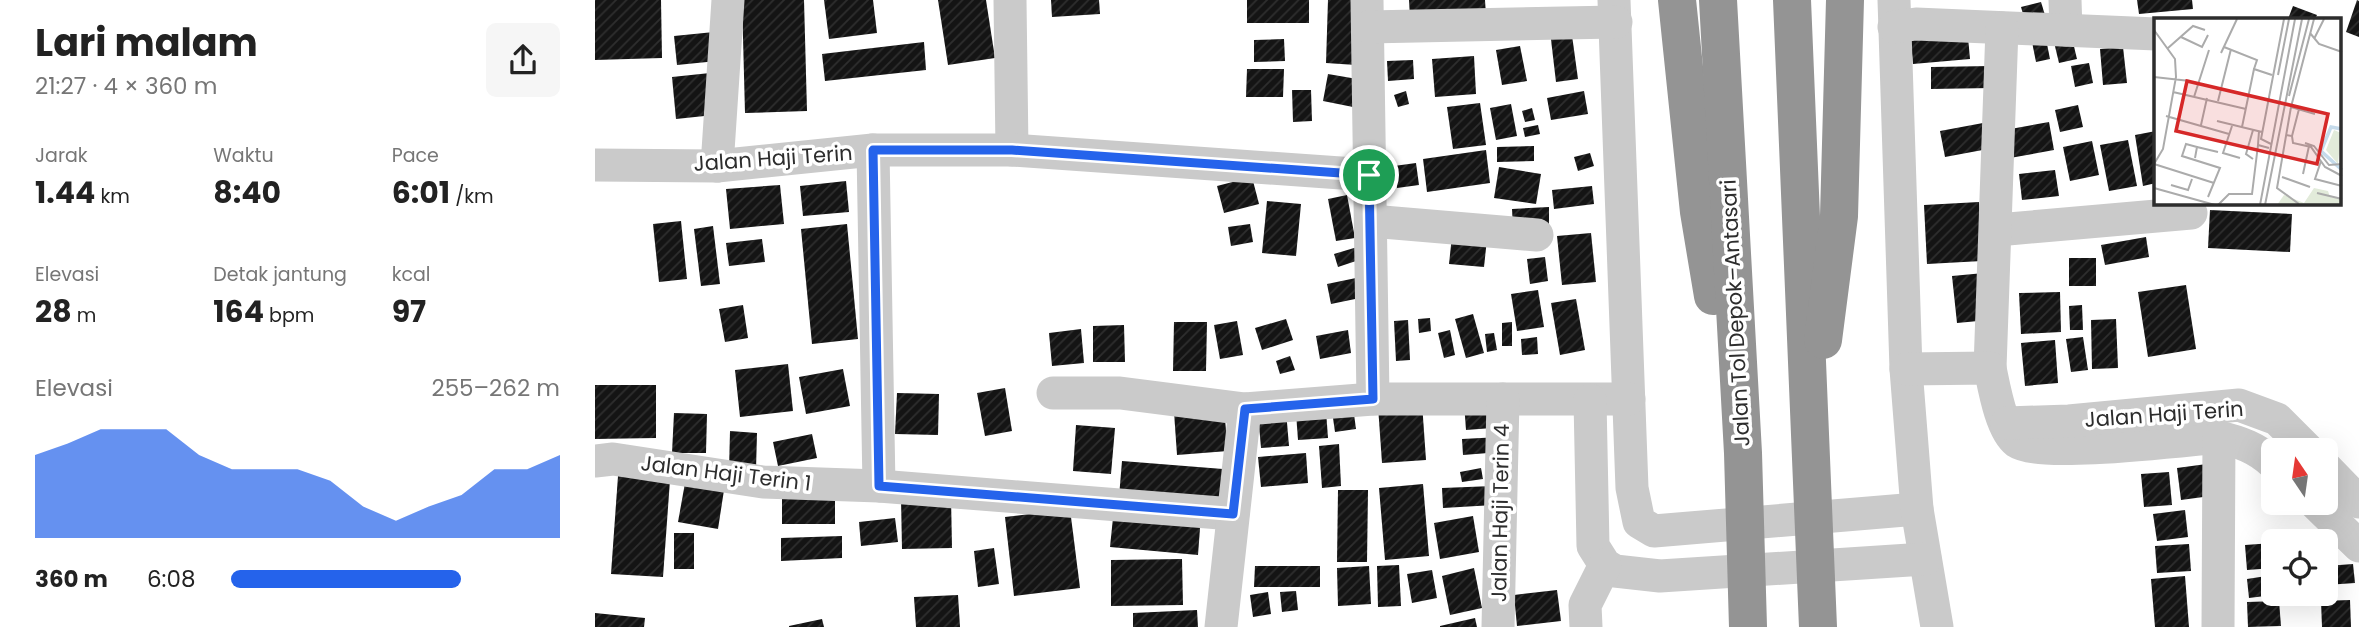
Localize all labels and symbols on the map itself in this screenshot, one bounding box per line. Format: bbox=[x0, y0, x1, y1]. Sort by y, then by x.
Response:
inset map bbox=[2154, 18, 2341, 205]
street label: Jalan Haji Terin bbox=[693, 138, 853, 178]
pin bbox=[1339, 145, 1399, 205]
street label: Jalan Tol Depok–Antasari bbox=[1714, 179, 1756, 447]
street label: Jalan Haji Terin bbox=[2084, 394, 2244, 434]
street label: Jalan Haji Terin 4 bbox=[1484, 424, 1516, 602]
north arrow bbox=[2261, 438, 2338, 514]
street label: Jalan Haji Terin 1 bbox=[639, 448, 813, 498]

